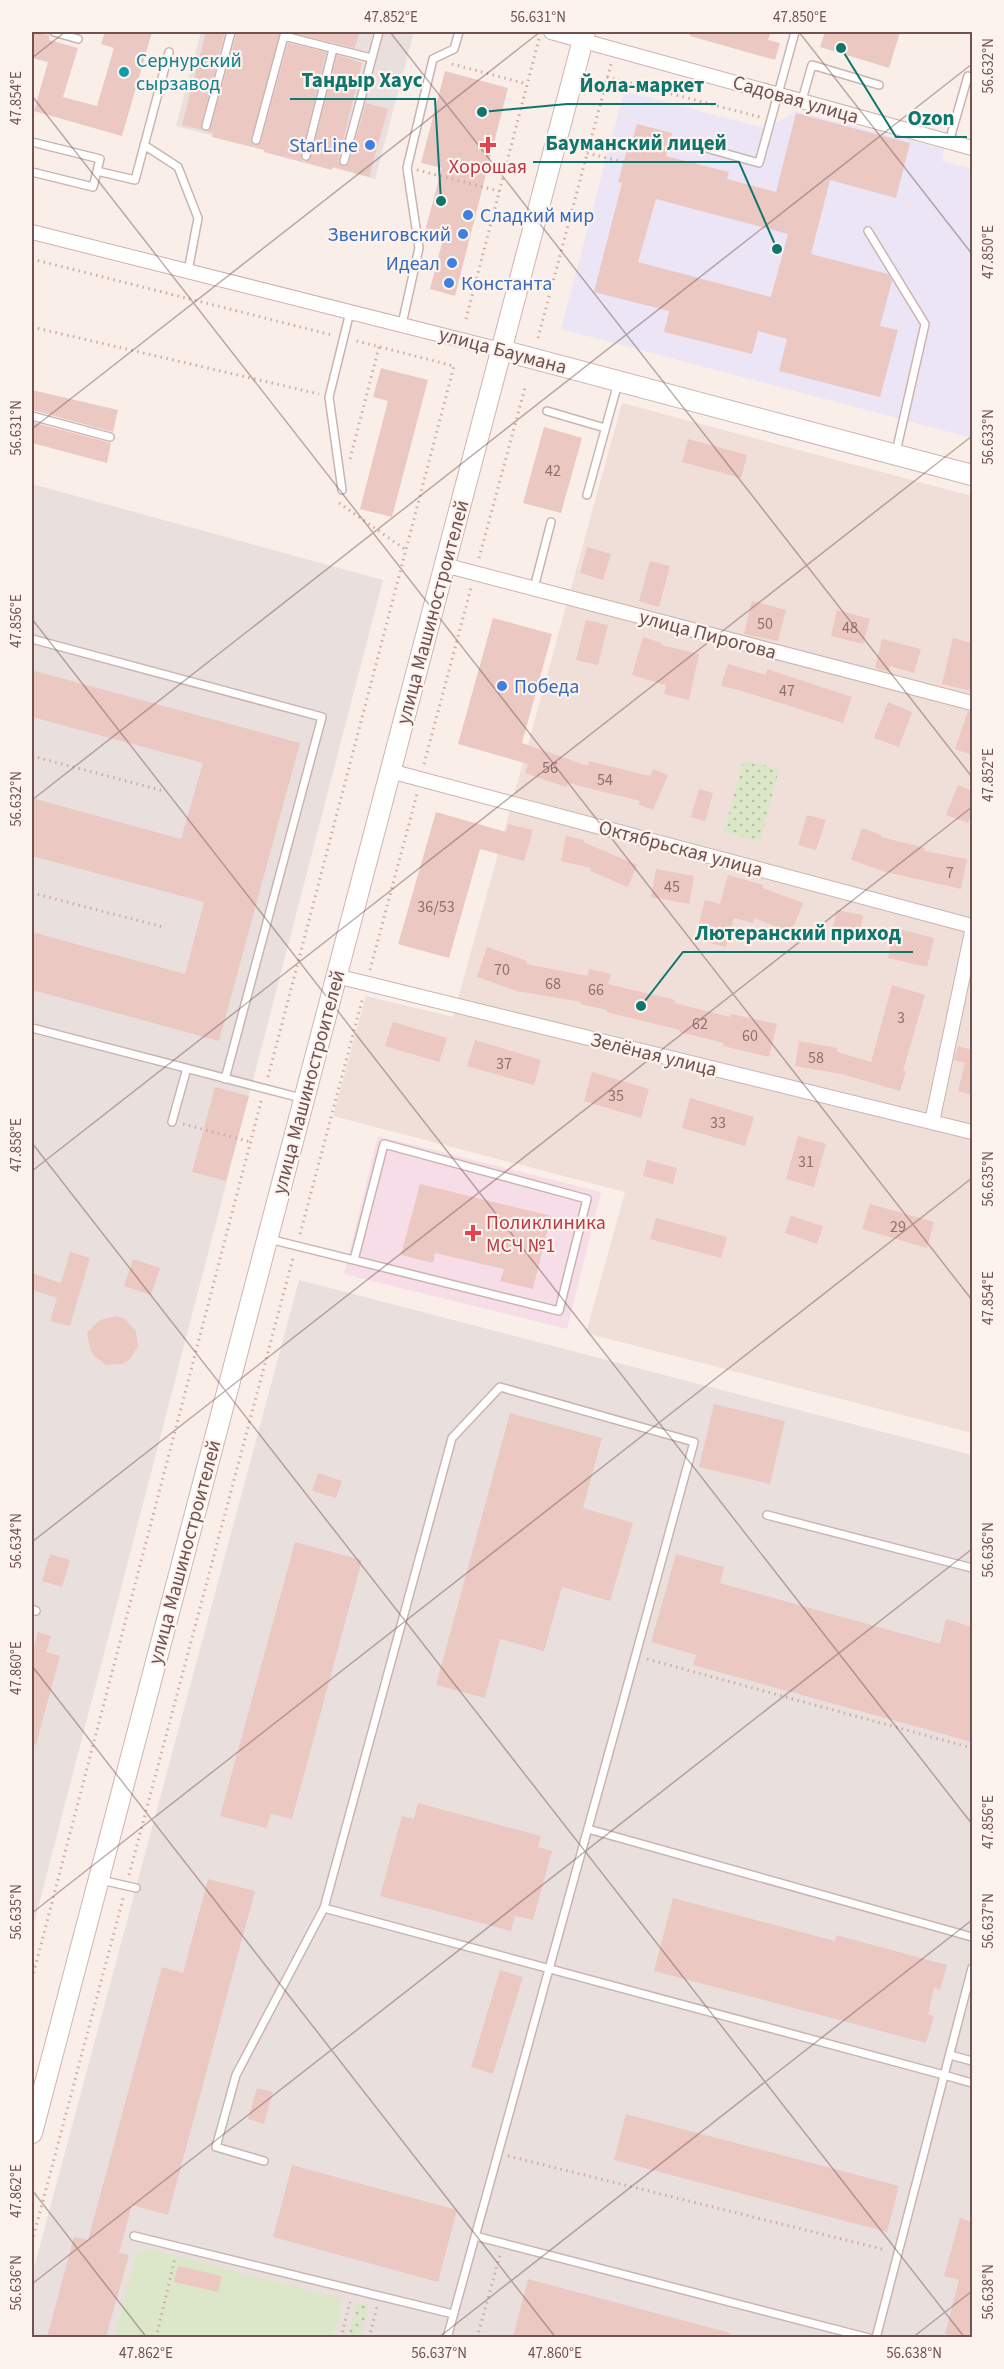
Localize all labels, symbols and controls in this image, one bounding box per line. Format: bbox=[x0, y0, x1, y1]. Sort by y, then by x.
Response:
text: 47.852°E bbox=[364, 7, 418, 28]
text: 56.631°N bbox=[510, 7, 566, 28]
text: 47.850°E bbox=[773, 7, 827, 28]
text: 56.632°N bbox=[978, 38, 999, 94]
place label: Сернурский сырзавод bbox=[136, 47, 242, 98]
callout: Тандыр Хаус bbox=[290, 60, 435, 99]
marker: Сернурский сырзавод bbox=[117, 65, 131, 79]
text: Тандыр Хаус bbox=[302, 65, 423, 95]
callout: Йола-маркет bbox=[567, 65, 716, 104]
street label: Садовая улица bbox=[729, 69, 862, 131]
text: Йола-маркет bbox=[580, 70, 704, 100]
text: 47.854°E bbox=[6, 71, 27, 125]
callout: Ozon bbox=[896, 98, 967, 137]
text: Ozon bbox=[907, 103, 955, 133]
callout: Бауманский лицей bbox=[533, 123, 739, 162]
text: Бауманский лицей bbox=[545, 128, 727, 158]
place label: StarLine bbox=[289, 132, 358, 160]
marker: StarLine bbox=[363, 138, 377, 152]
marker: Хорошая bbox=[481, 138, 495, 152]
place label: Хорошая bbox=[449, 153, 527, 181]
place label: Сладкий мир bbox=[480, 202, 594, 230]
marker: Сладкий мир bbox=[461, 208, 475, 222]
place label: Звениговский bbox=[327, 221, 451, 249]
text: 47.850°E bbox=[978, 225, 999, 279]
marker: Звениговский bbox=[456, 227, 470, 241]
place label: Идеал bbox=[386, 250, 440, 278]
marker: Идеал bbox=[445, 256, 459, 270]
place label: Константа bbox=[461, 270, 552, 298]
marker: Константа bbox=[442, 276, 456, 290]
street label: улица Баумана bbox=[436, 320, 570, 382]
text: 56.631°N bbox=[6, 400, 27, 456]
text: 56.633°N bbox=[978, 409, 999, 465]
house number: 42 bbox=[545, 460, 561, 482]
street label: улица Машиностроителей bbox=[389, 497, 476, 728]
text: 47.856°E bbox=[6, 594, 27, 648]
street label: улица Пирогова bbox=[636, 603, 779, 667]
house number: 50 bbox=[757, 613, 773, 635]
house number: 48 bbox=[842, 617, 858, 639]
place label: Победа bbox=[514, 673, 579, 701]
marker: Победа bbox=[495, 679, 509, 693]
house number: 47 bbox=[779, 680, 795, 702]
text: 47.852°E bbox=[978, 748, 999, 802]
house number: 56 bbox=[542, 757, 558, 779]
house number: 54 bbox=[597, 769, 613, 791]
text: 56.632°N bbox=[6, 771, 27, 827]
street label: Октябрьская улица bbox=[595, 814, 766, 884]
house number: 7 bbox=[946, 862, 954, 884]
house number: 45 bbox=[664, 876, 680, 898]
house number: 36/53 bbox=[417, 896, 455, 918]
callout: Лютеранский приход bbox=[683, 913, 913, 952]
text: Лютеранский приход bbox=[694, 918, 902, 948]
house number: 70 bbox=[494, 959, 510, 981]
street label: улица Машиностроителей bbox=[265, 967, 352, 1198]
house number: 68 bbox=[545, 973, 561, 995]
house number: 66 bbox=[588, 979, 604, 1001]
house number: 3 bbox=[897, 1007, 905, 1029]
house number: 62 bbox=[692, 1013, 708, 1035]
house number: 60 bbox=[742, 1025, 758, 1047]
street label: Зелёная улица bbox=[588, 1026, 720, 1084]
house number: 58 bbox=[808, 1047, 824, 1069]
house number: 37 bbox=[496, 1053, 512, 1075]
house number: 35 bbox=[608, 1085, 624, 1107]
house number: 33 bbox=[710, 1112, 726, 1134]
text: 47.858°E bbox=[6, 1118, 27, 1172]
house number: 31 bbox=[798, 1151, 814, 1173]
text: 56.635°N bbox=[978, 1151, 999, 1207]
place label: Поликлиника МСЧ №1 bbox=[486, 1209, 606, 1260]
house number: 29 bbox=[890, 1216, 906, 1238]
marker: Поликлиника МСЧ №1 bbox=[464, 1224, 482, 1242]
text: 47.854°E bbox=[978, 1271, 999, 1325]
street label: улица Машиностроителей bbox=[141, 1437, 228, 1668]
text: 56.634°N bbox=[6, 1513, 27, 1569]
text: 56.636°N bbox=[978, 1522, 999, 1578]
text: 47.860°E bbox=[6, 1641, 27, 1695]
text: 47.856°E bbox=[978, 1795, 999, 1849]
text: 56.635°N bbox=[6, 1884, 27, 1940]
text: 56.637°N bbox=[978, 1893, 999, 1949]
text: 47.862°E bbox=[6, 2164, 27, 2218]
text: 56.636°N bbox=[6, 2255, 27, 2311]
text: 56.638°N bbox=[978, 2264, 999, 2320]
text: 47.862°E bbox=[119, 2343, 173, 2364]
text: 56.637°N bbox=[411, 2343, 467, 2364]
text: 47.860°E bbox=[528, 2343, 582, 2364]
text: 56.638°N bbox=[886, 2343, 942, 2364]

